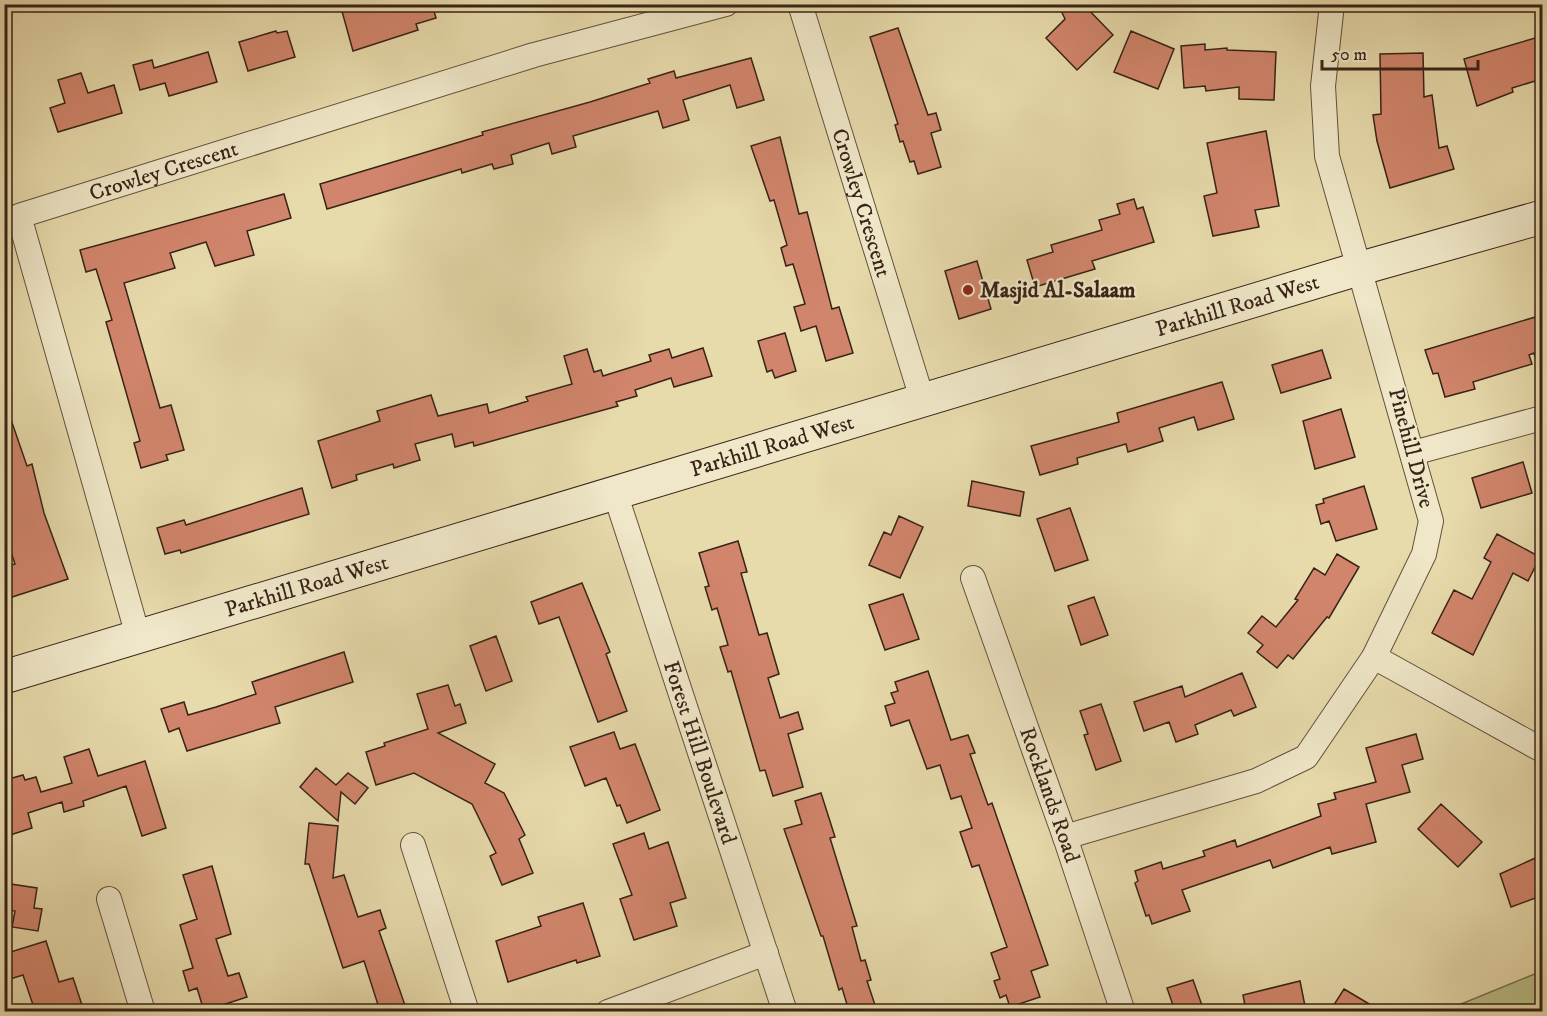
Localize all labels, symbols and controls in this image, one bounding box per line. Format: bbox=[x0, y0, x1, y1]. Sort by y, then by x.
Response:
scale bar bbox=[1322, 33, 1478, 71]
text: 50 m bbox=[1331, 44, 1367, 66]
street label: Crowley Crescent bbox=[826, 125, 897, 280]
street label: Crowley Crescent bbox=[86, 135, 241, 207]
street label: Parkhill Road West bbox=[1152, 268, 1322, 343]
place label: Masjid Al-Salaam bbox=[980, 277, 1136, 305]
marker: Masjid Al-Salaam bbox=[961, 283, 975, 297]
street label: Pinehill Drive bbox=[1382, 385, 1440, 511]
street label: Parkhill Road West bbox=[687, 408, 857, 483]
street label: Parkhill Road West bbox=[222, 548, 391, 623]
street label: Forest Hill Boulevard bbox=[657, 657, 743, 847]
street label: Rocklands Road bbox=[1014, 723, 1086, 866]

